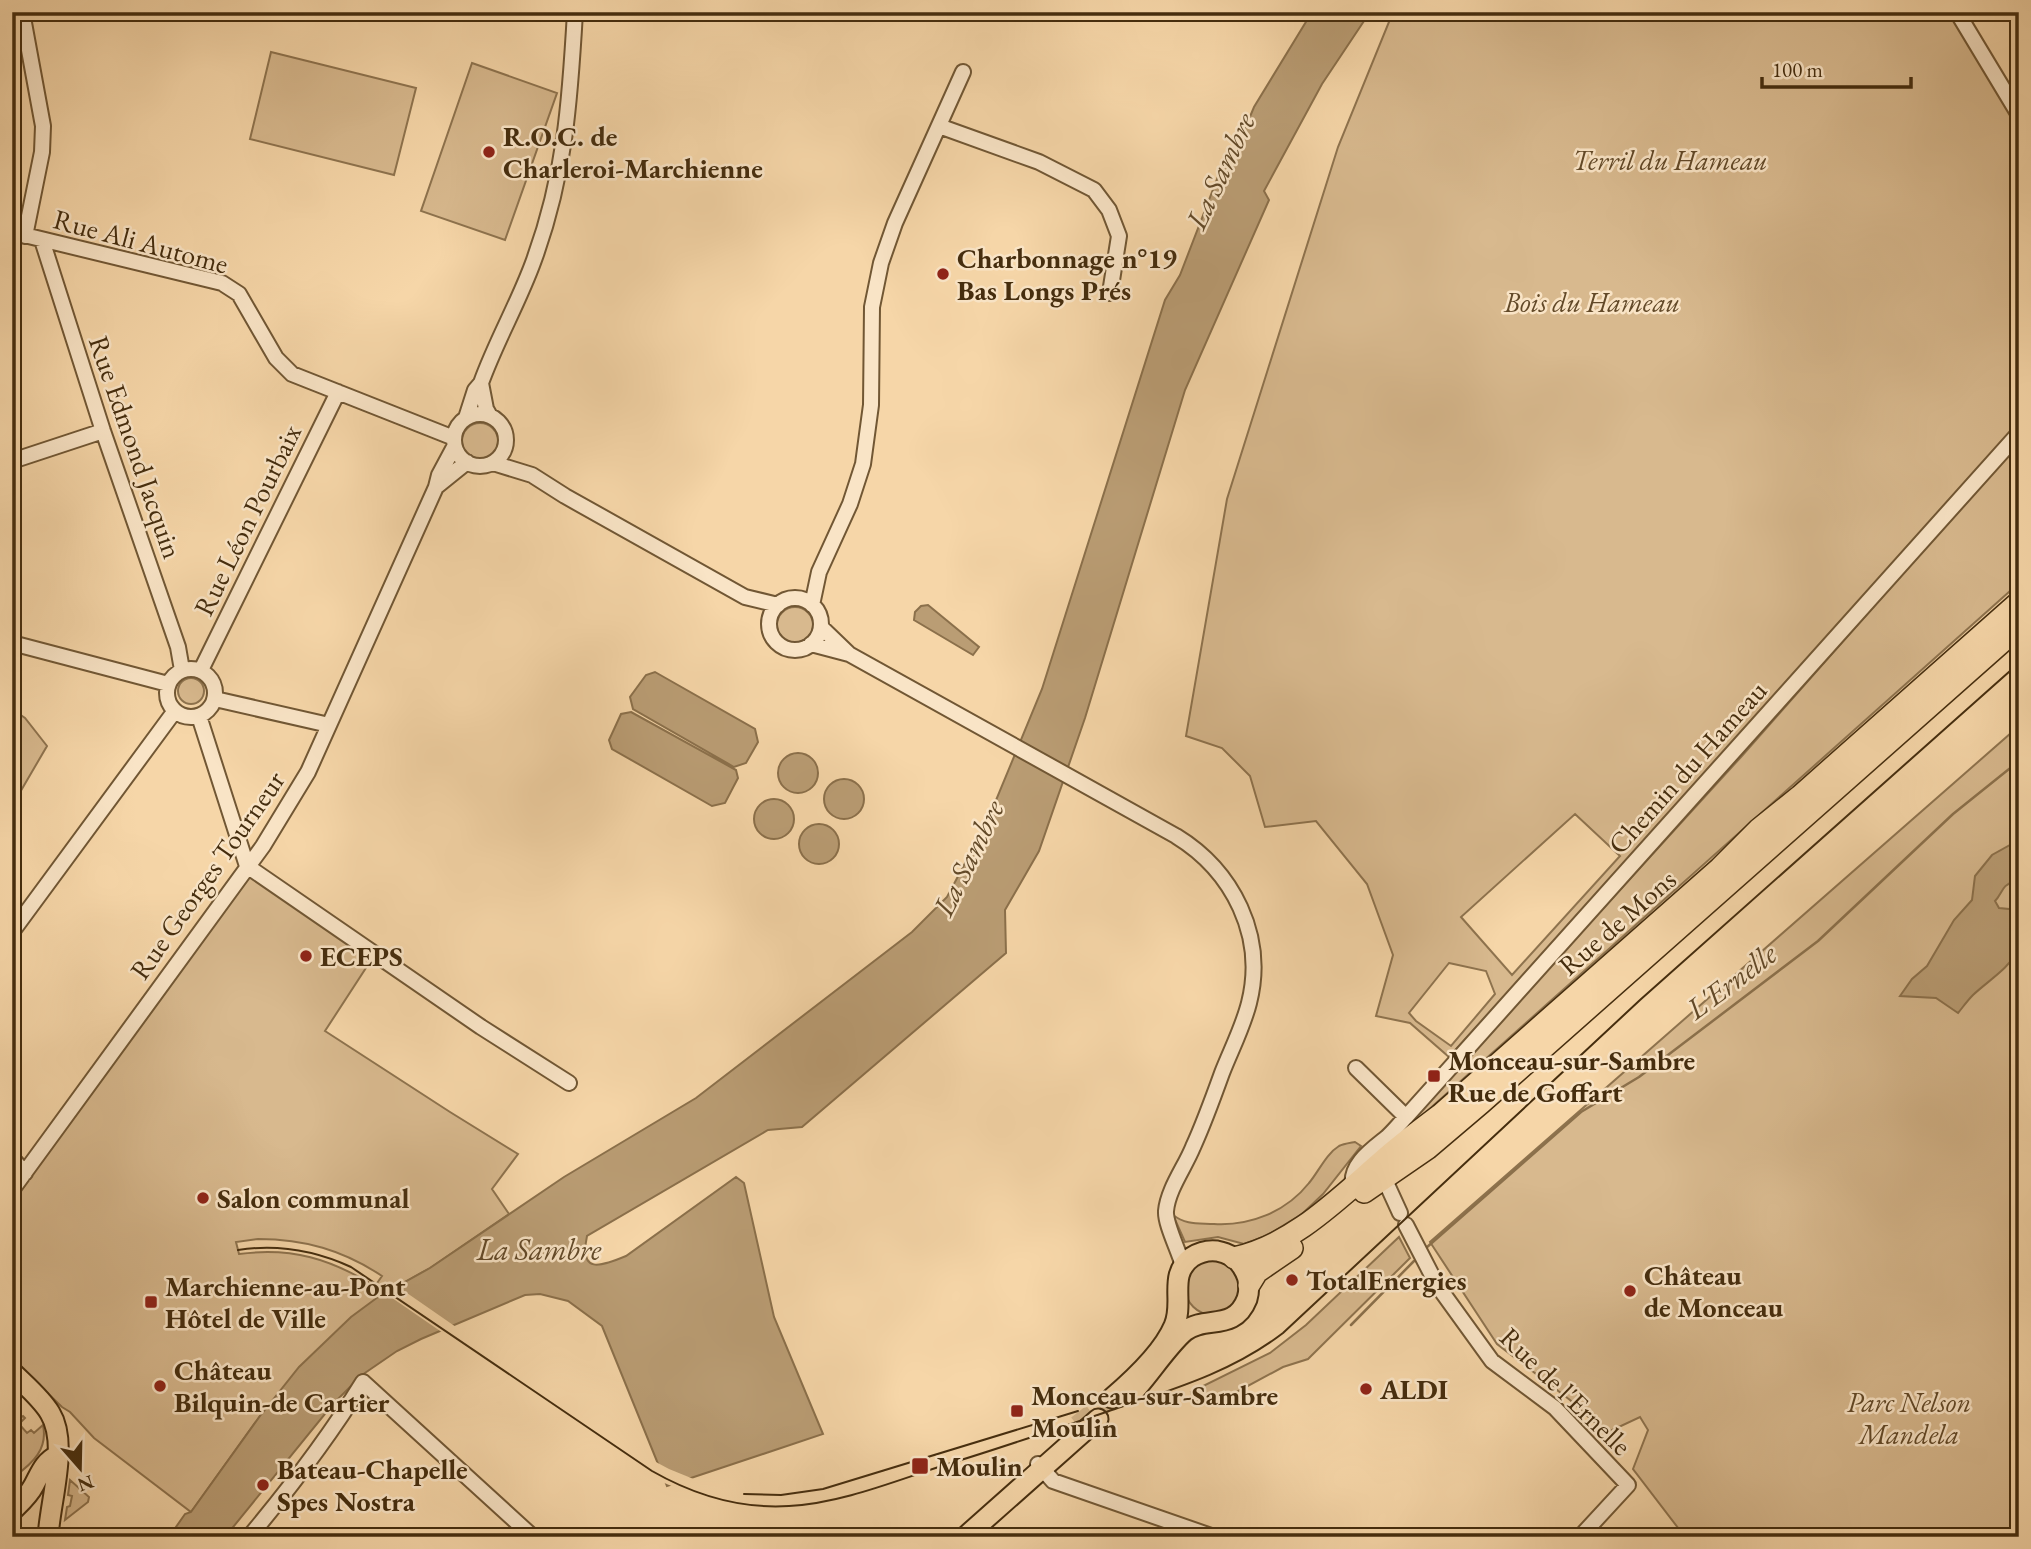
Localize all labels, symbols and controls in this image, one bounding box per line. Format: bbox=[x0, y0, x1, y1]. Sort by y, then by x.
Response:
scale bar bbox=[1762, 46, 1910, 90]
text: 100 m bbox=[1772, 56, 1823, 83]
water label: La Sambre bbox=[1176, 106, 1264, 237]
place label: R.O.C. de Charleroi-Marchienne bbox=[503, 118, 763, 186]
park label: Terril du Hameau bbox=[1572, 142, 1768, 178]
marker: R.O.C. de Charleroi-Marchienne bbox=[481, 144, 497, 160]
street label: Rue Ali Autome bbox=[50, 200, 232, 282]
place label: Charbonnage n°19 Bas Longs Prés bbox=[957, 240, 1177, 308]
marker: Charbonnage n°19 Bas Longs Prés bbox=[935, 266, 951, 282]
park label: Bois du Hameau bbox=[1503, 284, 1680, 320]
street label: Rue Edmond Jacquin bbox=[81, 331, 191, 563]
street label: Rue Léon Pourbaix bbox=[185, 418, 309, 622]
street label: Chemin du Hameau bbox=[1600, 673, 1775, 861]
street label: Rue Georges Tourneur bbox=[121, 763, 293, 986]
water label: La Sambre bbox=[923, 793, 1013, 923]
street label: Rue de Mons bbox=[1551, 861, 1683, 983]
water label: L'Ernelle bbox=[1677, 934, 1785, 1029]
place label: ECEPS bbox=[320, 938, 403, 974]
marker: ECEPS bbox=[298, 948, 314, 964]
place label: Monceau-sur-Sambre Rue de Goffart bbox=[1448, 1042, 1695, 1110]
marker: Monceau-sur-Sambre Rue de Goffart bbox=[1426, 1068, 1442, 1084]
place label: Salon communal bbox=[217, 1180, 409, 1216]
marker: Salon communal bbox=[195, 1190, 211, 1206]
water label: La Sambre bbox=[476, 1230, 602, 1269]
place label: Château de Monceau bbox=[1644, 1257, 1784, 1325]
place label: TotalEnergies bbox=[1306, 1262, 1467, 1298]
place label: Marchienne-au-Pont Hôtel de Ville bbox=[165, 1268, 406, 1336]
marker: TotalEnergies bbox=[1284, 1272, 1300, 1288]
marker: Château de Monceau bbox=[1622, 1283, 1638, 1299]
marker: Marchienne-au-Pont Hôtel de Ville bbox=[143, 1294, 159, 1310]
street label: Rue de l'Ernelle bbox=[1493, 1319, 1640, 1463]
place label: Château Bilquin-de Cartier bbox=[174, 1352, 390, 1420]
place label: ALDI bbox=[1379, 1371, 1448, 1407]
place label: Monceau-sur-Sambre Moulin bbox=[1031, 1377, 1278, 1445]
marker: Château Bilquin-de Cartier bbox=[152, 1378, 168, 1394]
marker: ALDI bbox=[1358, 1381, 1374, 1397]
park label: Parc Nelson Mandela bbox=[1847, 1384, 1971, 1452]
marker: Monceau-sur-Sambre Moulin bbox=[1009, 1403, 1025, 1419]
north arrow bbox=[46, 1434, 116, 1504]
place label: Moulin bbox=[936, 1448, 1023, 1484]
place label: Bateau-Chapelle Spes Nostra bbox=[277, 1451, 468, 1519]
marker: Moulin bbox=[910, 1456, 930, 1476]
text: N bbox=[74, 1469, 97, 1498]
marker: Bateau-Chapelle Spes Nostra bbox=[255, 1477, 271, 1493]

